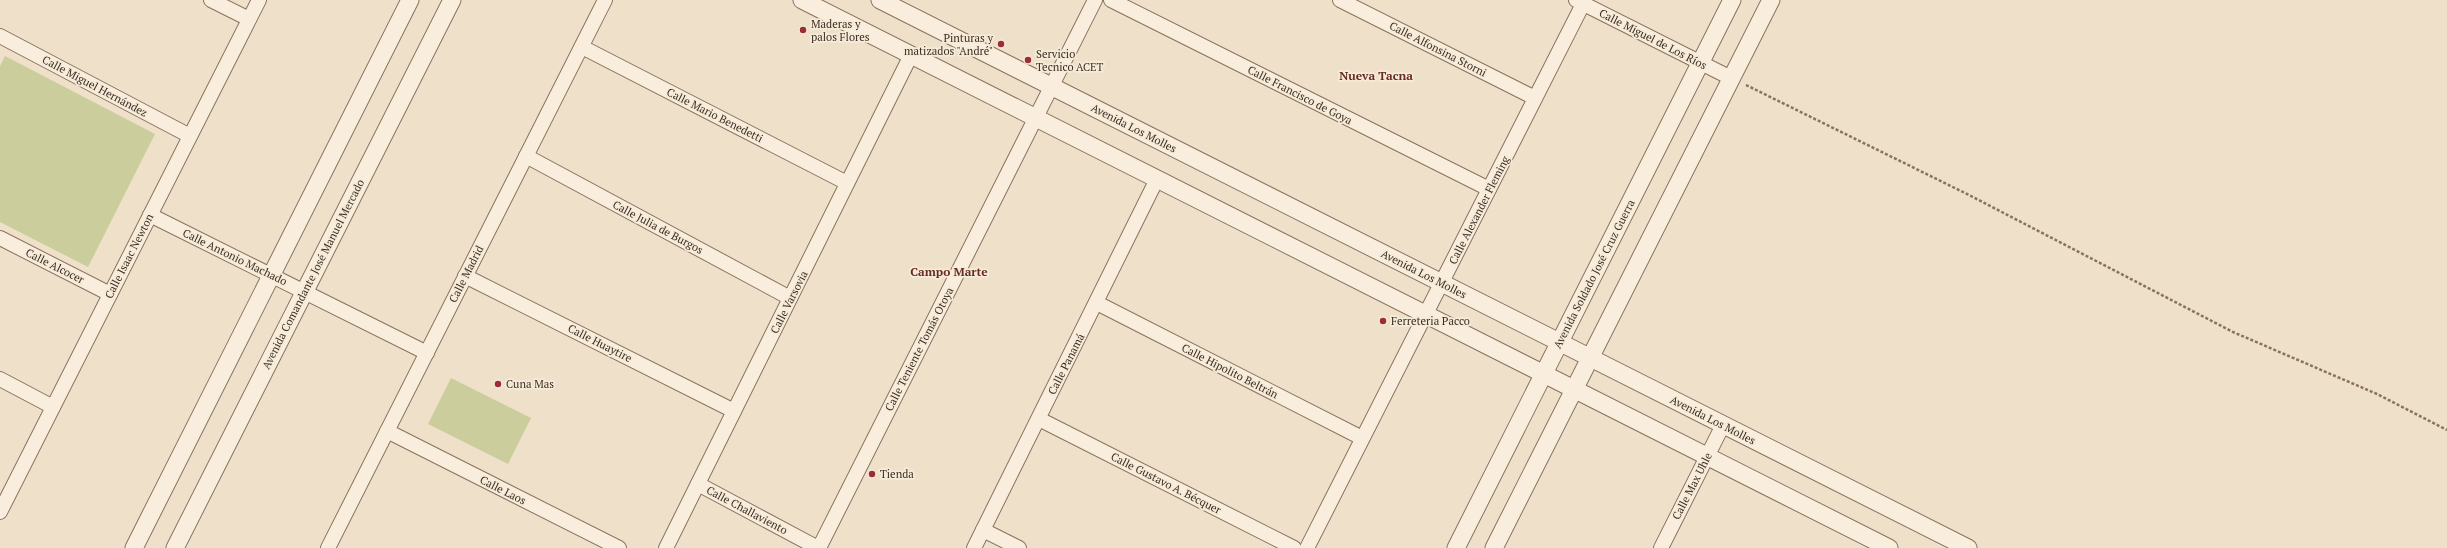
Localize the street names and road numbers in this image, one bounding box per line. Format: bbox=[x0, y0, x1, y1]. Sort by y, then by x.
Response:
street label: Calle Miguel de Los Ríos bbox=[1597, 6, 1709, 72]
street label: Calle Alfonsina Storni bbox=[1387, 18, 1489, 80]
street label: Calle Miguel Hernández bbox=[40, 52, 150, 120]
street label: Calle Francisco de Goya bbox=[1245, 63, 1355, 128]
street label: Calle Mario Benedetti bbox=[664, 85, 766, 145]
street label: Avenida Los Molles bbox=[1089, 100, 1179, 156]
street label: Calle Alexander Fleming bbox=[1446, 153, 1513, 267]
street label: Avenida Comandante José Manuel Mercado bbox=[259, 177, 367, 371]
street label: Calle Julia de Burgos bbox=[610, 197, 706, 257]
street label: Avenida Soldado José Cruz Guerra bbox=[1550, 197, 1638, 351]
street label: Calle Isaac Newton bbox=[102, 211, 157, 301]
street label: Calle Antonio Machado bbox=[180, 226, 290, 288]
street label: Calle Madrid bbox=[446, 243, 486, 305]
street label: Calle Alcocer bbox=[23, 245, 87, 287]
street label: Avenida Los Molles bbox=[1379, 246, 1469, 302]
street label: Calle Varsovia bbox=[767, 268, 811, 336]
street label: Calle Teniente Tomás Otoya bbox=[882, 284, 957, 413]
street label: Calle Huaytire bbox=[566, 321, 635, 365]
street label: Calle Panamá bbox=[1045, 331, 1088, 397]
street label: Calle Hipolito Beltrán bbox=[1179, 341, 1281, 402]
street label: Avenida Los Molles bbox=[1668, 392, 1758, 448]
street label: Calle Gustavo A. Bécquer bbox=[1109, 449, 1224, 517]
street label: Calle Max Uhle bbox=[1669, 450, 1715, 522]
street label: Calle Laos bbox=[478, 472, 529, 508]
street label: Calle Challaviento bbox=[704, 483, 790, 537]

